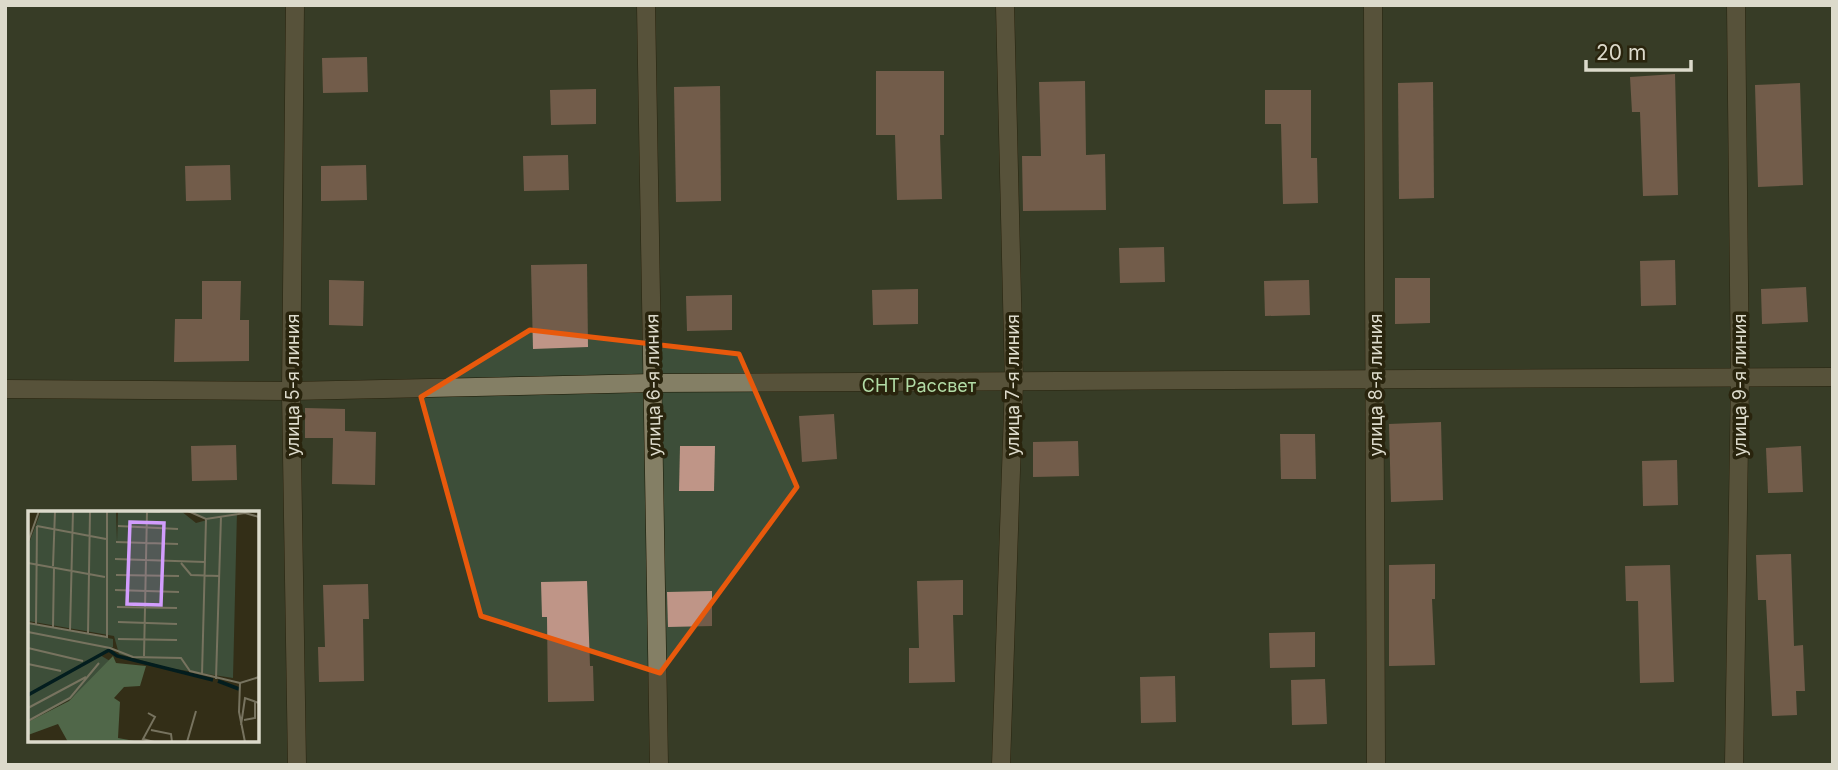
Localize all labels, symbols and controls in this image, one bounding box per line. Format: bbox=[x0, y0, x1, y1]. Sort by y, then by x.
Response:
scale bar bbox=[1586, 28, 1691, 72]
text: 20 m bbox=[1596, 40, 1646, 65]
street label: улица 6-я линия bbox=[641, 313, 665, 457]
street label: улица 5-я линия bbox=[282, 314, 303, 456]
street label: улица 7-я линия bbox=[1002, 314, 1023, 456]
street label: улица 8-я линия bbox=[1365, 314, 1386, 456]
street label: улица 9-я линия bbox=[1729, 314, 1750, 456]
park label: СНТ Рассвет bbox=[862, 375, 977, 396]
inset map bbox=[28, 511, 259, 742]

